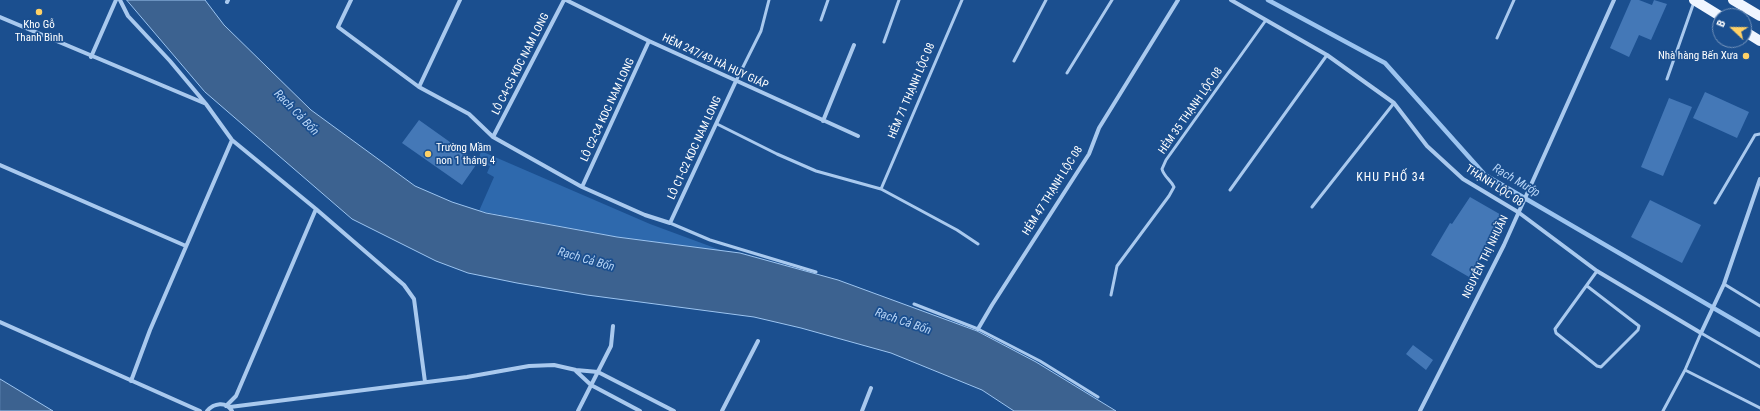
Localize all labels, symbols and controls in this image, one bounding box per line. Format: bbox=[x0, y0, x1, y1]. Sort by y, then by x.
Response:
marker: Kho Gỗ Thanh Bình bbox=[34, 7, 44, 17]
north arrow bbox=[1712, 8, 1752, 48]
street label: LÔ C4-C5 KDC NAM LONG bbox=[490, 11, 552, 117]
place label: Kho Gỗ Thanh Bình bbox=[15, 18, 63, 44]
text: B bbox=[1714, 18, 1729, 29]
street label: HẺM 247/49 HÀ HUY GIÁP bbox=[660, 32, 770, 92]
street label: HẺM 71 THẠNH LỘC 08 bbox=[886, 41, 938, 141]
place label: Nhà hàng Bến Xưa bbox=[1658, 49, 1738, 63]
marker: Nhà hàng Bến Xưa bbox=[1741, 51, 1751, 61]
street label: LÔ C2-C4 KDC NAM LONG bbox=[578, 56, 638, 164]
street label: HẺM 35 THẠNH LỘC 08 bbox=[1156, 65, 1226, 157]
water label: Rạch Cả Bốn bbox=[271, 87, 321, 139]
street label: LÔ C1-C2 KDC NAM LONG bbox=[665, 94, 725, 202]
place label: Trường Mầm non 1 tháng 4 bbox=[436, 141, 495, 167]
street label: HẺM 47 THẠNH LỘC 08 bbox=[1020, 144, 1086, 238]
marker: Trường Mầm non 1 tháng 4 bbox=[423, 149, 433, 159]
water label: Rạch Mướp bbox=[1490, 161, 1542, 201]
street label: THẠNH LỘC 08 bbox=[1463, 162, 1525, 210]
district label: KHU PHỐ 34 bbox=[1356, 171, 1426, 185]
street label: NGUYỄN THỊ NHUẦN bbox=[1460, 213, 1512, 301]
water label: Rạch Cả Bốn bbox=[556, 245, 616, 275]
water label: Rạch Cả Bốn bbox=[873, 306, 933, 338]

